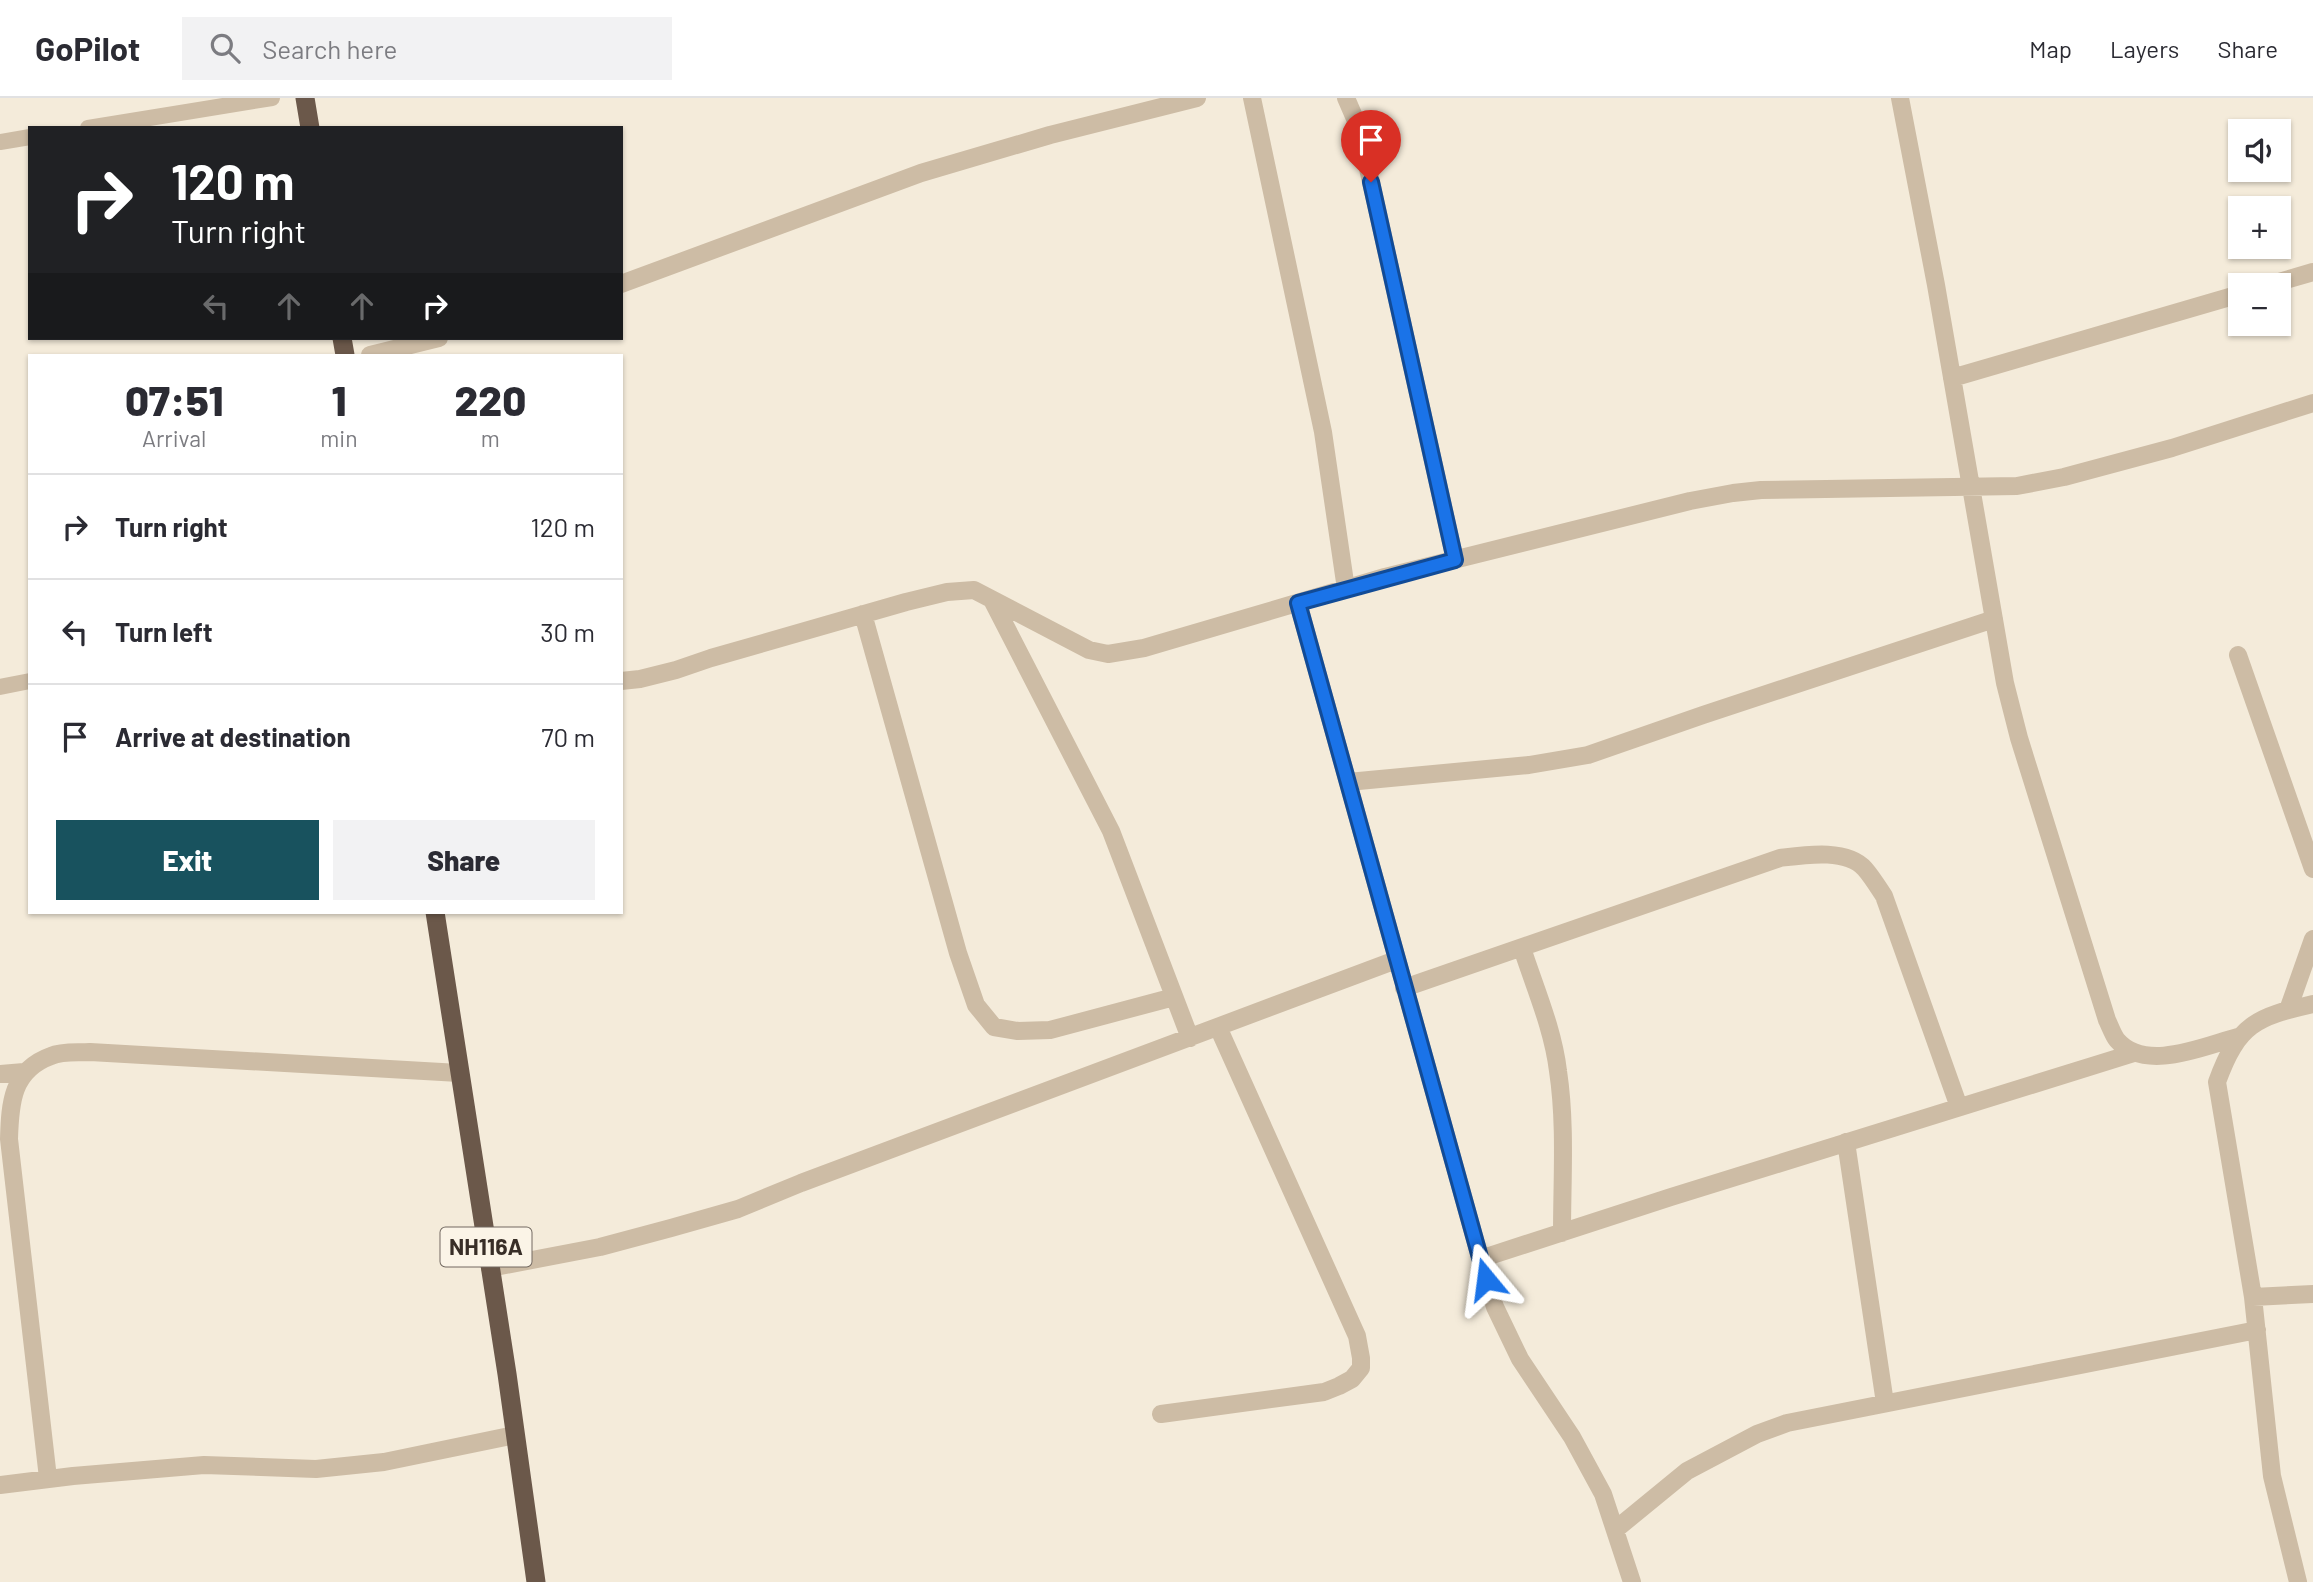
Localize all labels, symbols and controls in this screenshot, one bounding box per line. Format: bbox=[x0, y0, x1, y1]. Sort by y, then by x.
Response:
search box bbox=[182, 17, 672, 80]
text: GoPilot bbox=[35, 28, 140, 68]
icon: search bbox=[206, 29, 244, 67]
text: Search here bbox=[262, 33, 397, 64]
text: Map bbox=[2029, 34, 2072, 63]
text: Layers bbox=[2110, 34, 2179, 63]
text: Share bbox=[2217, 34, 2278, 63]
pin bbox=[1341, 110, 1401, 182]
map controls bbox=[2228, 119, 2291, 336]
button: sound bbox=[2228, 119, 2291, 182]
icon: arrive bbox=[1352, 121, 1390, 159]
text: 120 m bbox=[171, 151, 294, 210]
icon: right bbox=[56, 154, 147, 245]
button: + bbox=[2228, 196, 2291, 259]
text: Turn right bbox=[171, 211, 306, 249]
button: − bbox=[2228, 273, 2291, 336]
icon: left bbox=[197, 287, 235, 325]
icon: ahead bbox=[270, 287, 308, 325]
icon: ahead bbox=[343, 287, 381, 325]
icon: right bbox=[416, 287, 454, 325]
text: 07:51 bbox=[125, 374, 223, 424]
text: 1 bbox=[331, 374, 346, 424]
text: 220 bbox=[454, 374, 526, 424]
text: Arrival bbox=[142, 424, 206, 452]
text: min bbox=[320, 424, 358, 452]
text: m bbox=[481, 424, 500, 452]
icon: right bbox=[56, 508, 94, 546]
text: Turn right bbox=[115, 511, 228, 542]
text: 120 m bbox=[531, 511, 595, 542]
icon: left bbox=[56, 613, 94, 651]
text: Turn left bbox=[115, 616, 213, 647]
text: 30 m bbox=[540, 616, 595, 647]
icon: arrive bbox=[56, 718, 94, 756]
text: Arrive at destination bbox=[115, 721, 351, 752]
text: 70 m bbox=[541, 721, 595, 752]
button: Exit bbox=[56, 820, 319, 900]
button: Share bbox=[333, 820, 595, 900]
road number: NH116A bbox=[440, 1228, 532, 1266]
position arrow bbox=[1449, 1242, 1523, 1316]

